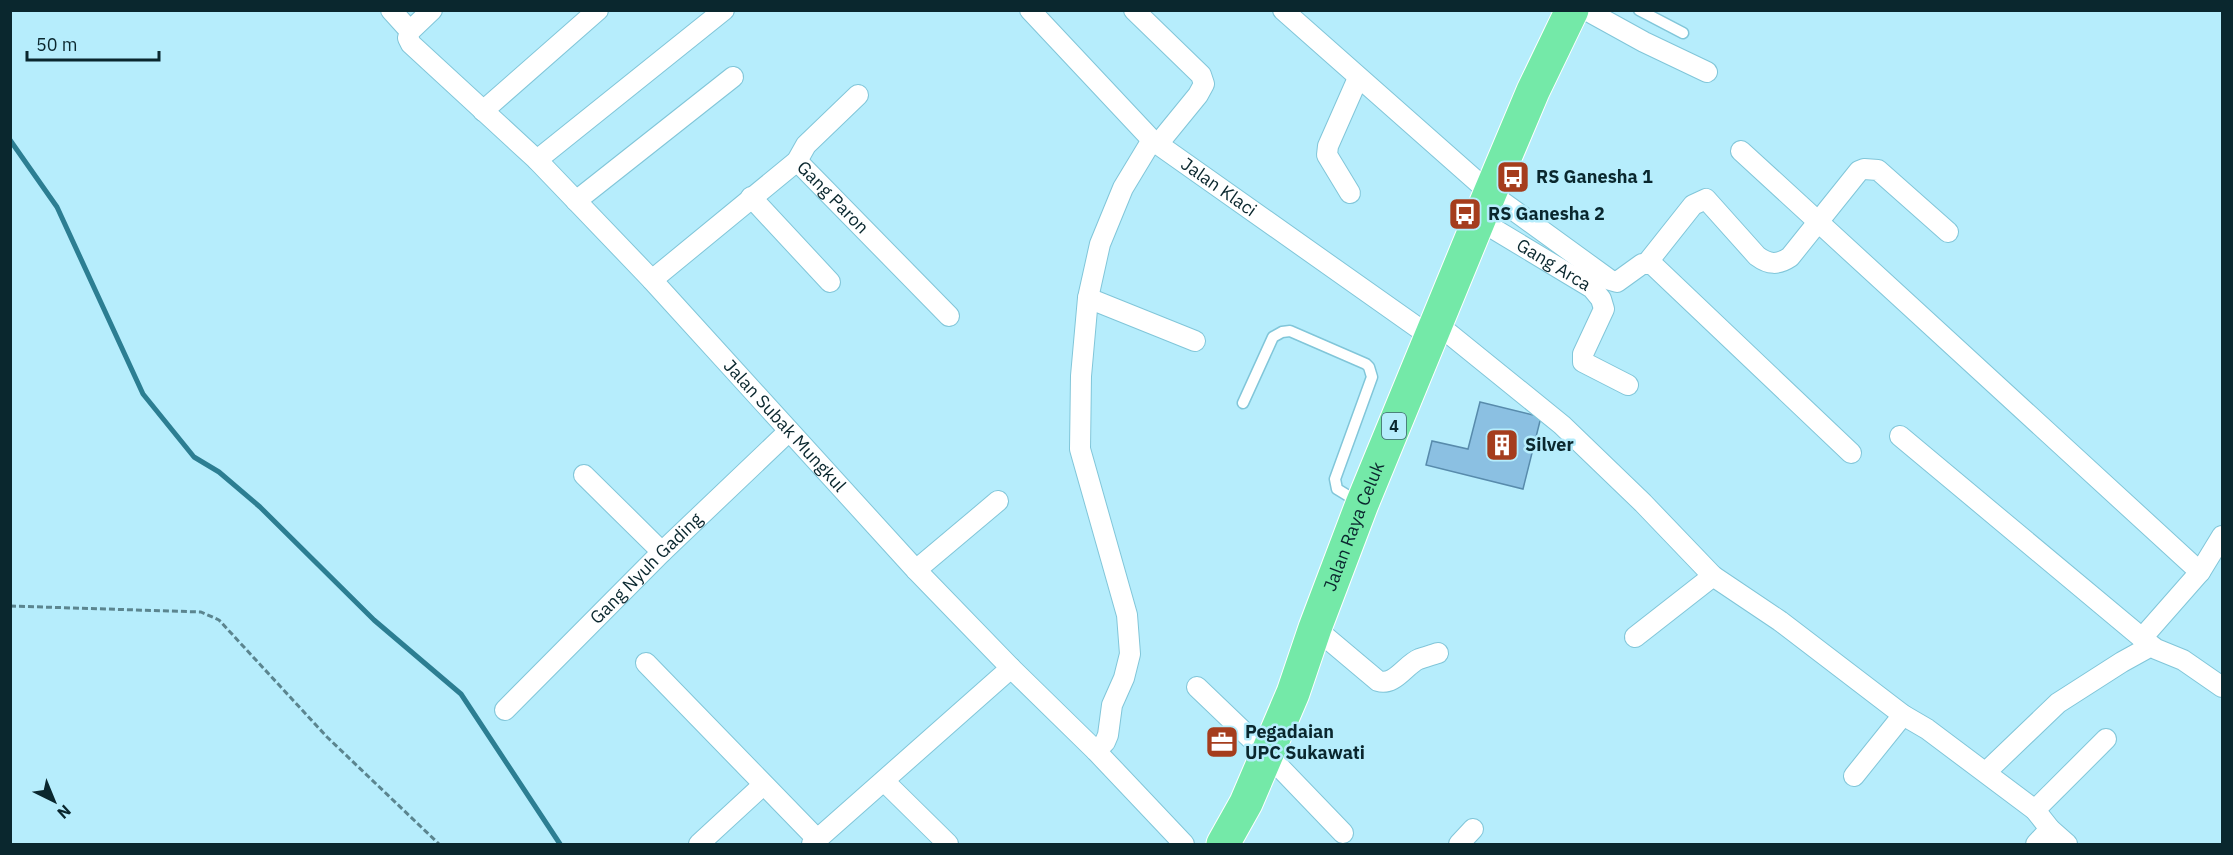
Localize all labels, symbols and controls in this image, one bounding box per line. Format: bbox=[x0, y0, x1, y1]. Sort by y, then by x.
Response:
scale bar bbox=[27, 24, 159, 62]
text: 50 m bbox=[36, 33, 78, 56]
street label: Jalan Klaci bbox=[1177, 152, 1261, 221]
street label: Gang Paron bbox=[792, 156, 874, 238]
bus stop icon: RS Ganesha 1 bbox=[1495, 159, 1531, 195]
place label: RS Ganesha 1 bbox=[1536, 165, 1653, 188]
bus stop icon: RS Ganesha 2 bbox=[1447, 196, 1483, 232]
place label: RS Ganesha 2 bbox=[1488, 202, 1605, 225]
street label: Gang Arca bbox=[1512, 233, 1596, 296]
street label: Jalan Subak Mungkul bbox=[719, 354, 851, 497]
road number: 4 bbox=[1382, 413, 1406, 439]
building icon: Silver bbox=[1484, 427, 1520, 463]
place label: Silver bbox=[1525, 433, 1574, 456]
street label: Jalan Raya Celuk bbox=[1318, 458, 1389, 594]
street label: Gang Nyuh Gading bbox=[585, 507, 708, 629]
place label: Pegadaian UPC Sukawati bbox=[1245, 720, 1365, 764]
office icon: Pegadaian UPC Sukawati bbox=[1204, 724, 1240, 760]
north arrow bbox=[24, 771, 84, 831]
text: N bbox=[53, 801, 75, 823]

